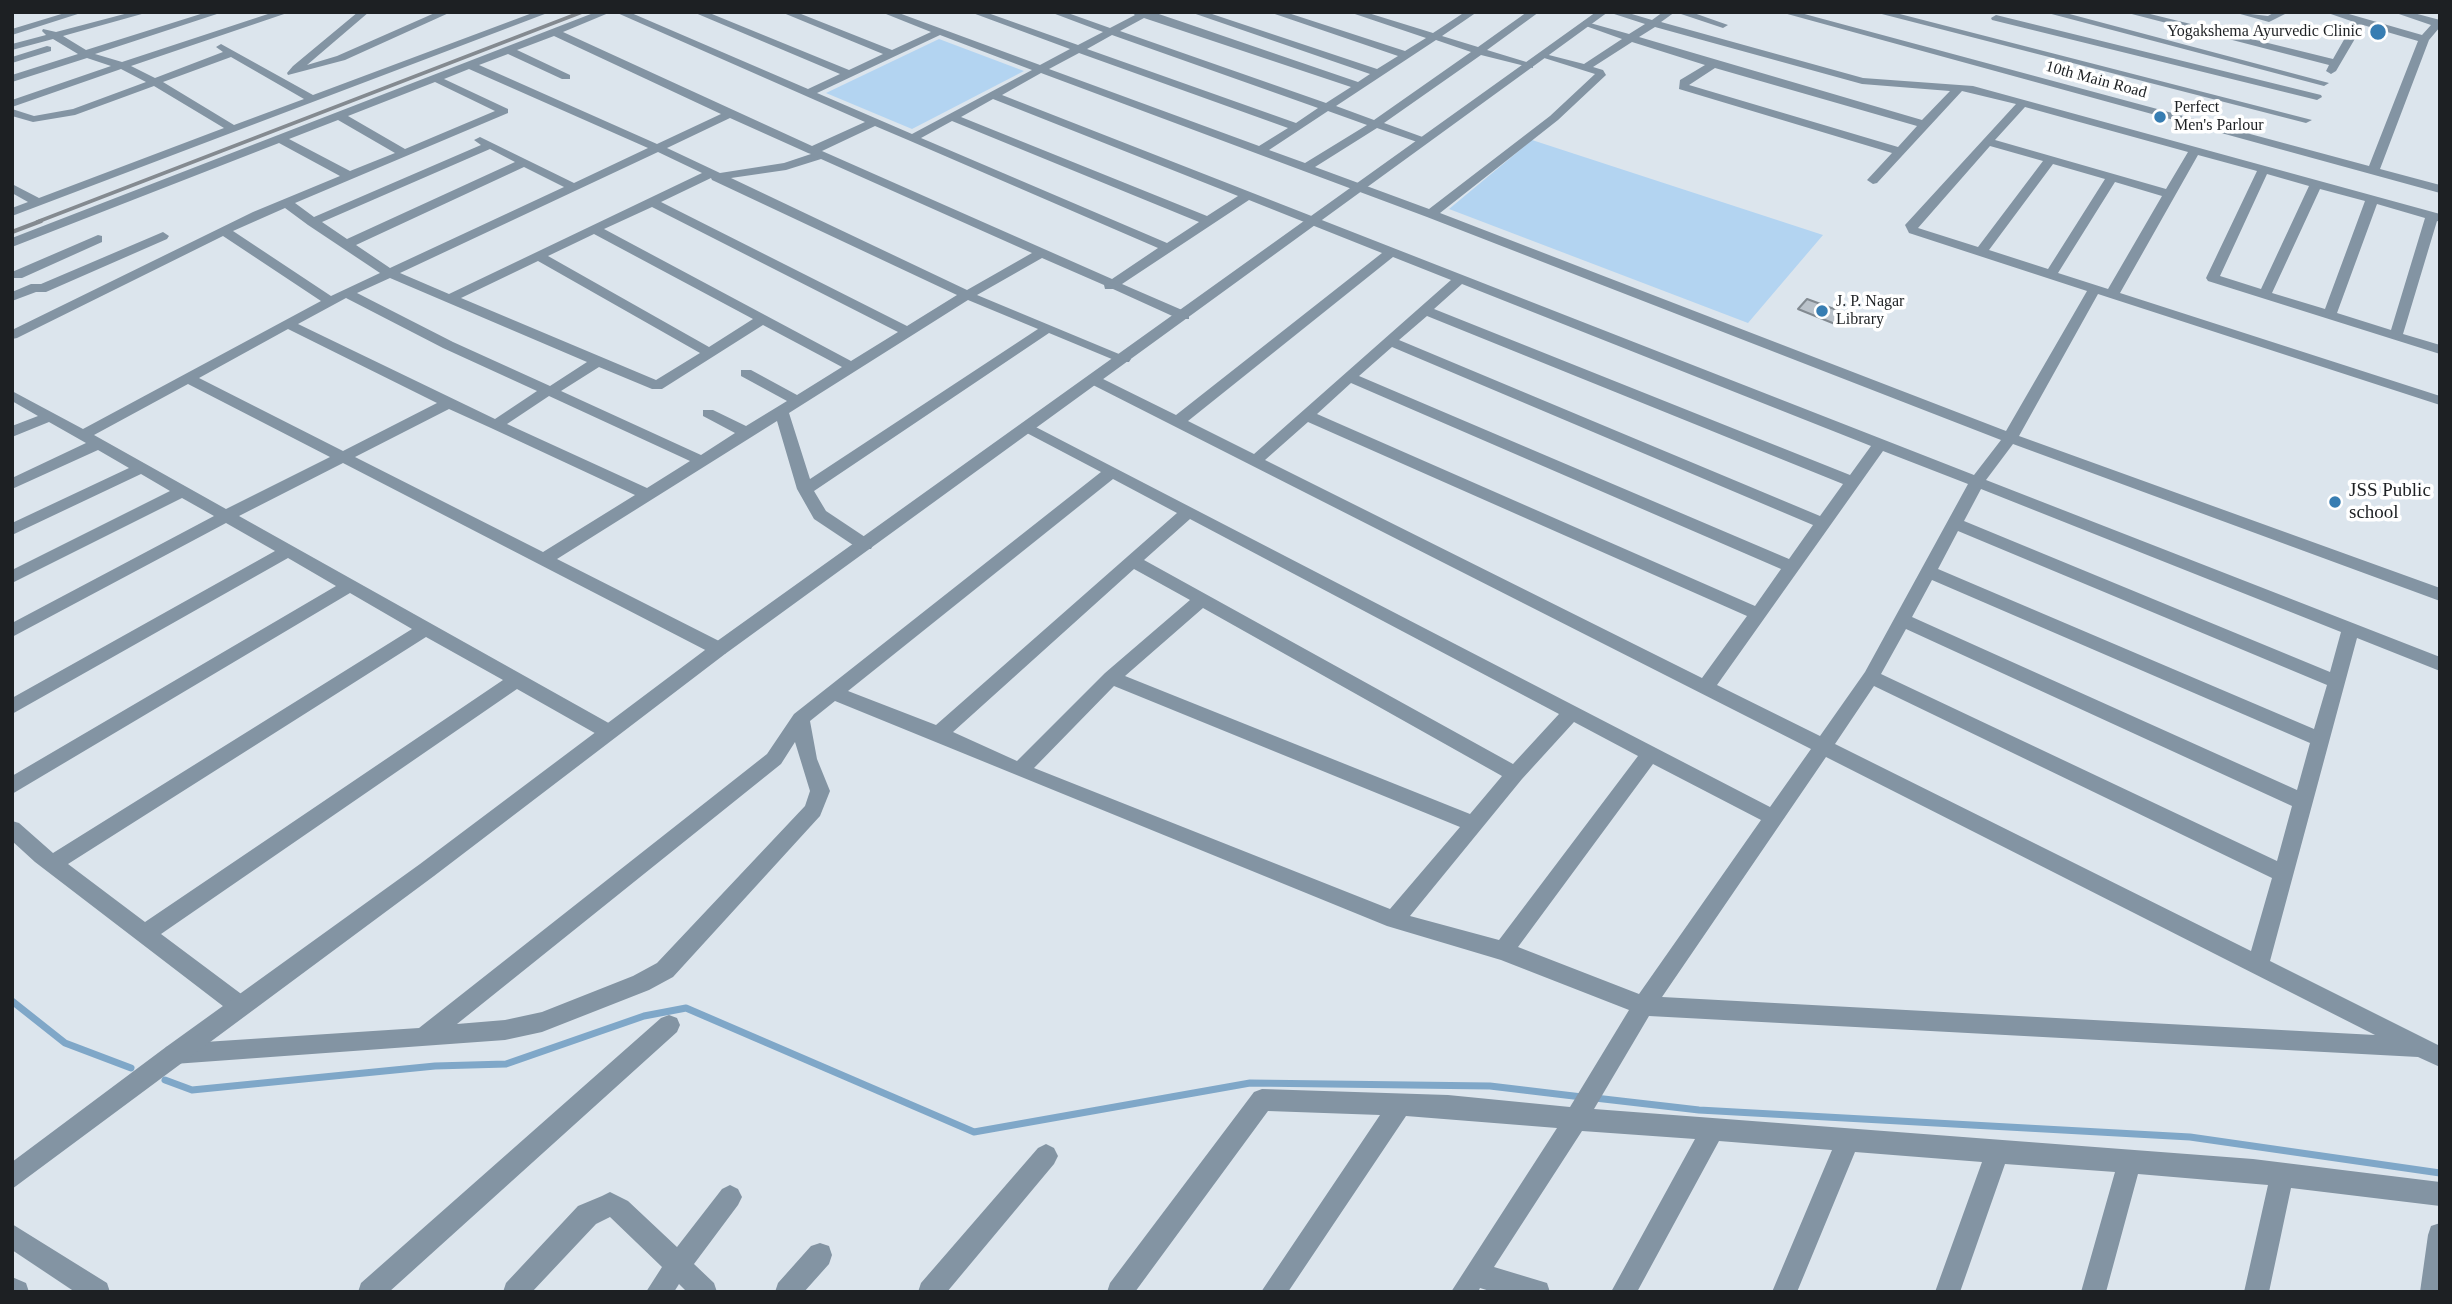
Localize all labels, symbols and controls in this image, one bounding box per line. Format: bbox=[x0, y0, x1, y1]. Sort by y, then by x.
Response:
place label: Yogakshema Ayurvedic Clinic bbox=[2167, 22, 2362, 42]
marker: Yogakshema Ayurvedic Clinic bbox=[2368, 22, 2388, 42]
street label: 10th Main Road bbox=[2043, 57, 2149, 103]
place label: Perfect Men's Parlour bbox=[2174, 98, 2264, 136]
marker: Perfect Men's Parlour bbox=[2152, 109, 2168, 125]
place label: J. P. Nagar Library bbox=[1836, 292, 1904, 330]
marker: J. P. Nagar Library bbox=[1814, 303, 1830, 319]
place label: JSS Public school bbox=[2349, 480, 2431, 524]
marker: JSS Public school bbox=[2327, 494, 2343, 510]

